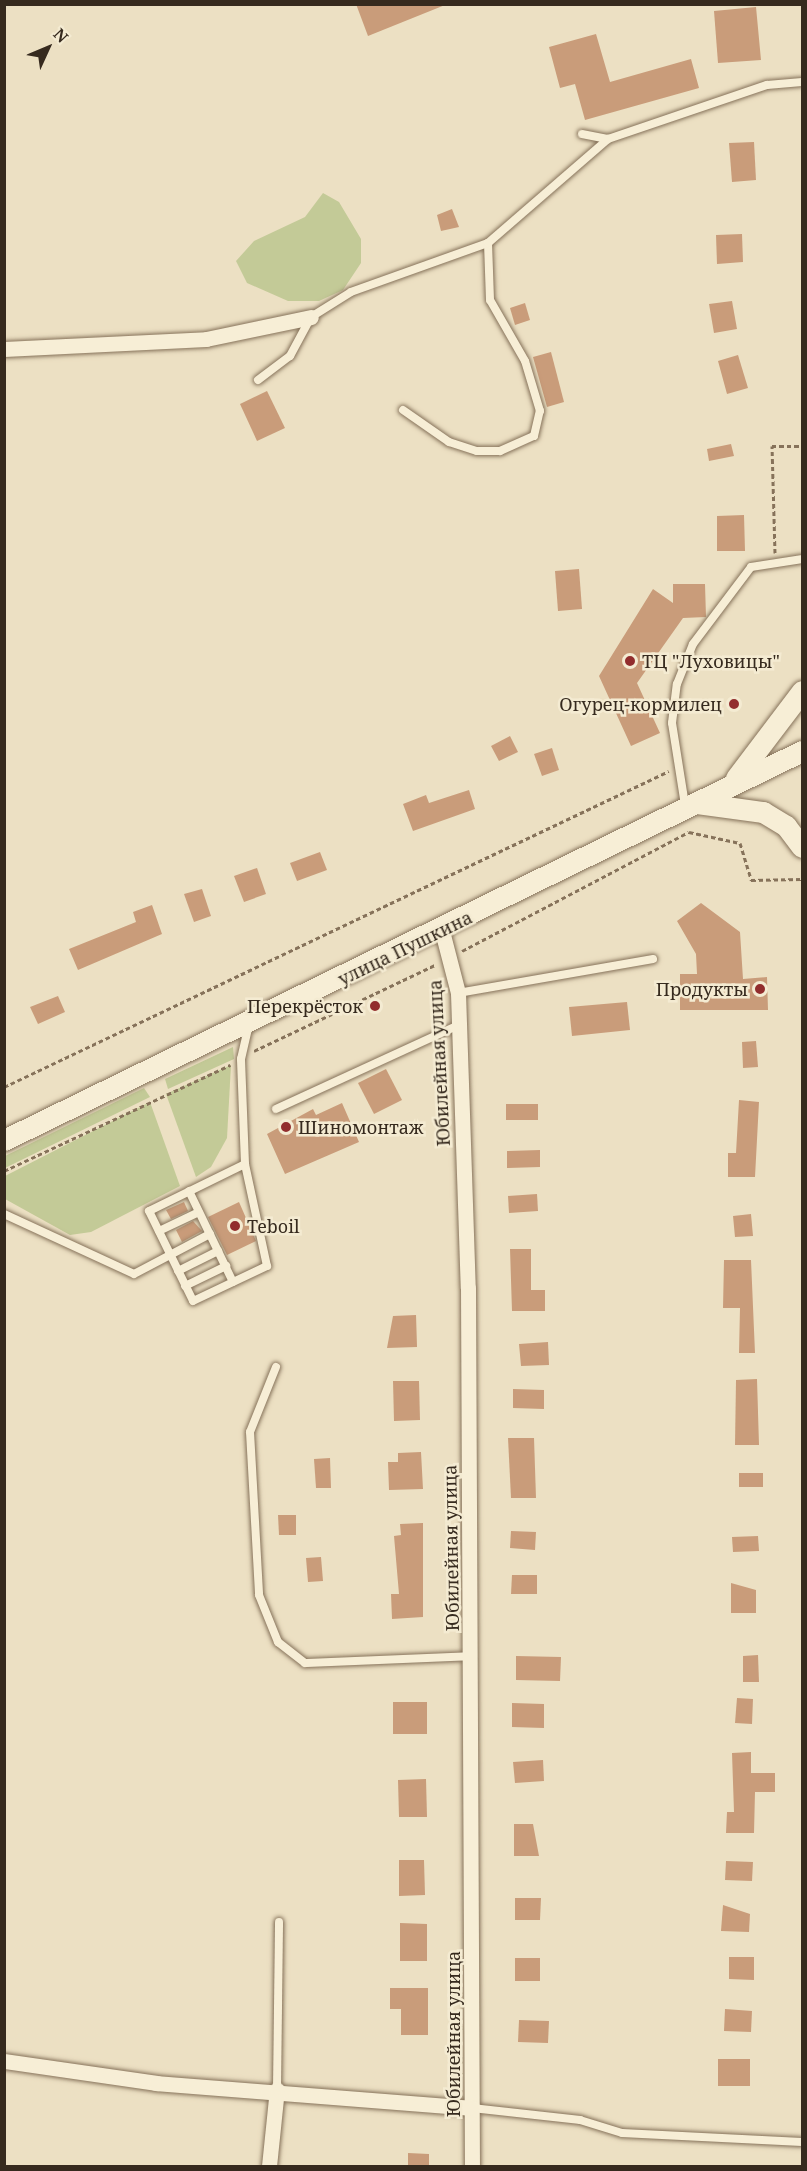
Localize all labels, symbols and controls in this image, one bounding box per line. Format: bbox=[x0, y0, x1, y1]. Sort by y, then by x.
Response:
north arrow bbox=[18, 18, 78, 78]
text: N bbox=[49, 23, 73, 48]
place label: ТЦ "Луховицы" bbox=[642, 650, 780, 672]
marker: ТЦ "Луховицы" bbox=[623, 654, 637, 668]
place label: Огурец-кормилец bbox=[559, 693, 722, 715]
marker: Огурец-кормилец bbox=[727, 697, 741, 711]
street label: улица Пушкина bbox=[334, 906, 476, 990]
place label: Продукты bbox=[656, 978, 748, 1000]
street label: Юбилейная улица bbox=[424, 979, 454, 1147]
marker: Продукты bbox=[753, 982, 767, 996]
place label: Перекрёсток bbox=[247, 995, 363, 1017]
marker: Перекрёсток bbox=[368, 999, 382, 1013]
place label: Шиномонтаж bbox=[298, 1116, 423, 1138]
marker: Шиномонтаж bbox=[279, 1120, 293, 1134]
place label: Teboil bbox=[247, 1215, 300, 1237]
marker: Teboil bbox=[228, 1219, 242, 1233]
street label: Юбилейная улица bbox=[439, 1464, 463, 1632]
street label: Юбилейная улица bbox=[442, 1951, 464, 2117]

